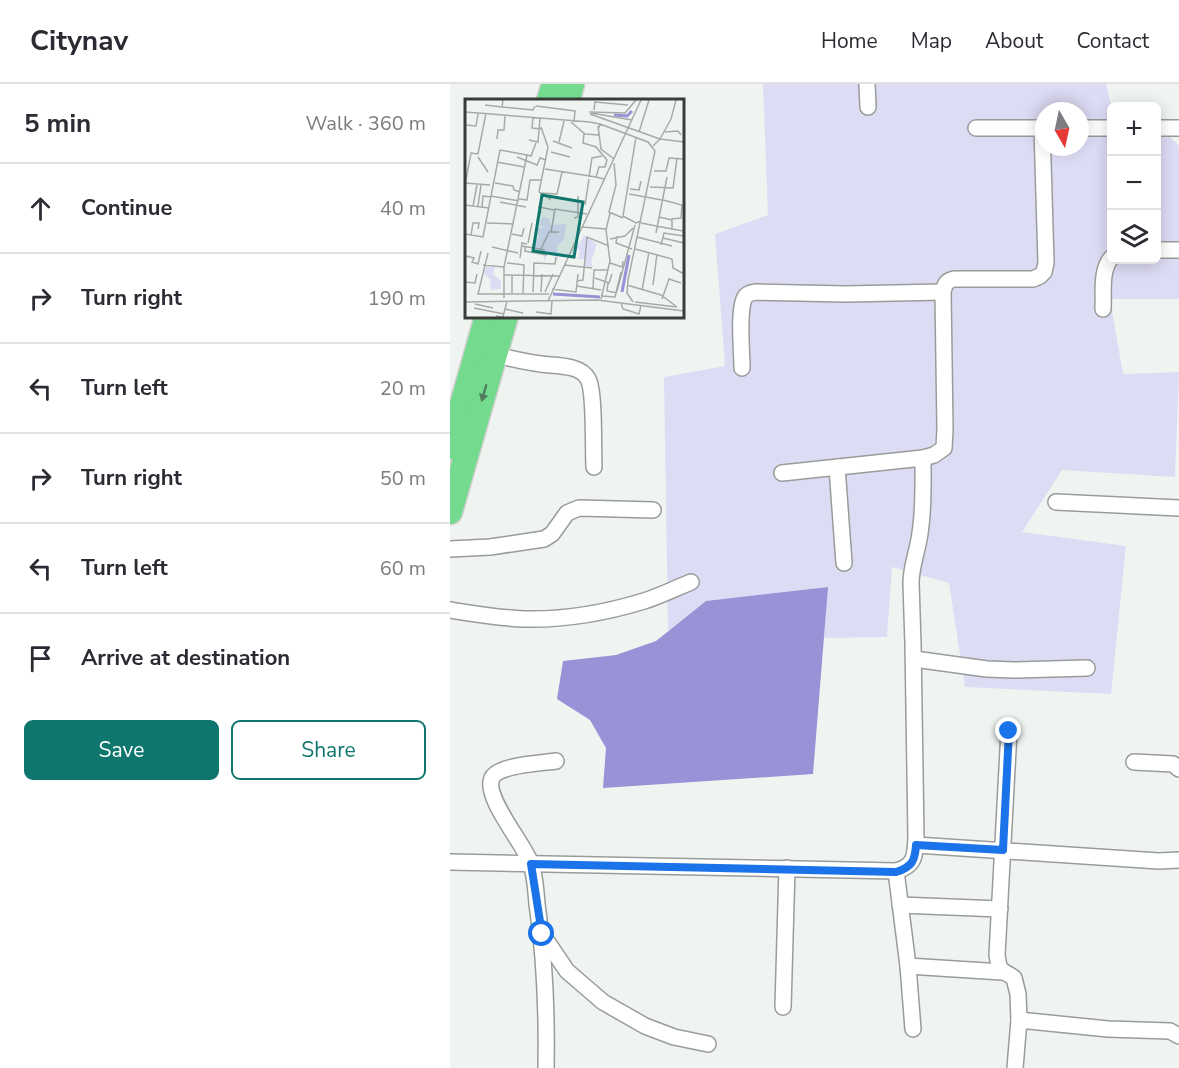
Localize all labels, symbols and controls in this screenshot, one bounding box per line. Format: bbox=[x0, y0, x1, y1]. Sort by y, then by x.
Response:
text: Citynav bbox=[30, 22, 128, 60]
text: Home bbox=[821, 27, 878, 55]
text: Map bbox=[911, 27, 952, 55]
text: About bbox=[985, 27, 1043, 55]
text: Contact bbox=[1076, 27, 1149, 55]
inset map bbox=[465, 99, 684, 318]
north arrow bbox=[1035, 102, 1089, 156]
map controls bbox=[1107, 102, 1161, 264]
button: + bbox=[1107, 102, 1161, 156]
text: 5 min bbox=[24, 106, 91, 141]
text: Walk · 360 m bbox=[306, 110, 426, 137]
button: − bbox=[1107, 156, 1161, 210]
icon: ahead bbox=[24, 192, 57, 225]
text: Continue bbox=[81, 193, 172, 223]
text: 40 m bbox=[380, 195, 426, 222]
button: layers bbox=[1107, 210, 1161, 264]
icon: right bbox=[24, 282, 57, 315]
text: Turn right bbox=[81, 283, 182, 313]
text: 190 m bbox=[368, 285, 426, 312]
icon: left bbox=[24, 372, 57, 405]
text: Turn left bbox=[81, 373, 168, 403]
text: 20 m bbox=[380, 375, 426, 402]
one-way arrow bbox=[479, 384, 488, 402]
icon: right bbox=[24, 462, 57, 495]
text: Turn right bbox=[81, 463, 182, 493]
text: 50 m bbox=[380, 465, 426, 492]
icon: left bbox=[24, 552, 57, 585]
text: Turn left bbox=[81, 553, 168, 583]
text: 60 m bbox=[380, 555, 426, 582]
icon: arrive bbox=[24, 642, 57, 675]
text: Arrive at destination bbox=[81, 643, 290, 673]
route end bbox=[995, 717, 1021, 743]
button: Save bbox=[24, 720, 219, 780]
button: Share bbox=[231, 720, 426, 780]
route start bbox=[528, 920, 554, 946]

